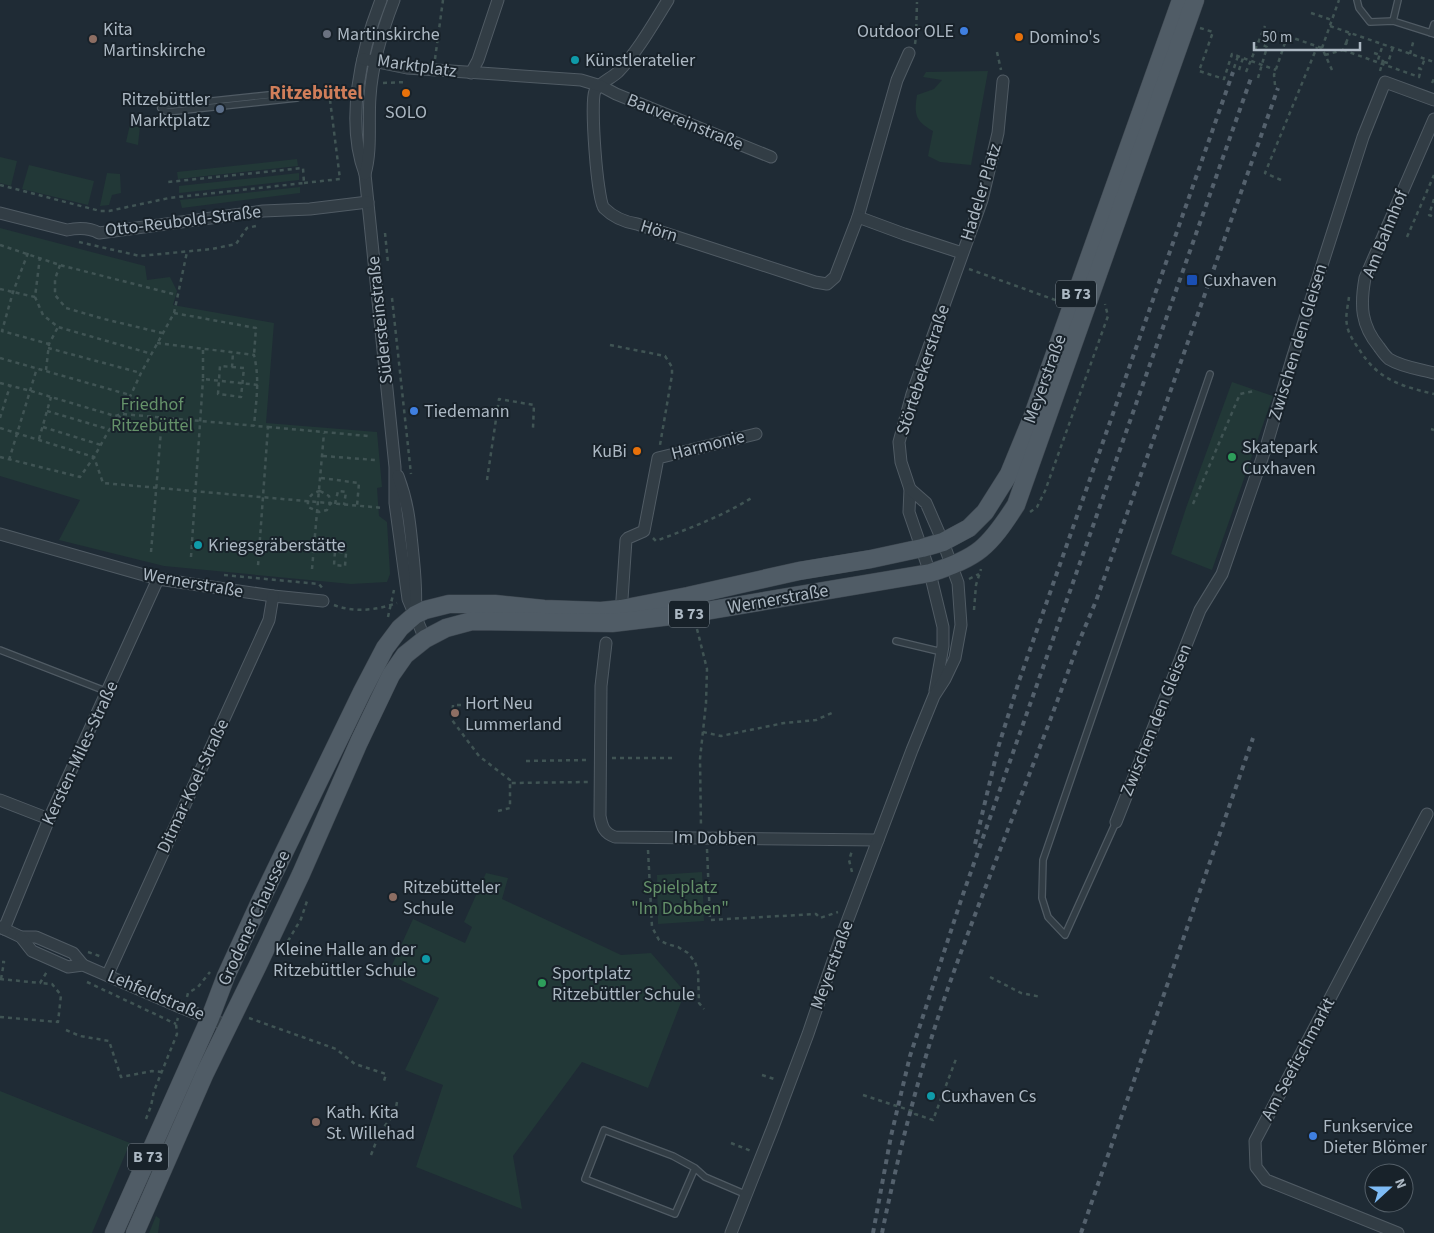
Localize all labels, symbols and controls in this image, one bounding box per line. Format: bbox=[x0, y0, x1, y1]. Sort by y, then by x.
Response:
place label: Kita Martinskirche bbox=[103, 17, 206, 63]
place label: Outdoor OLE bbox=[857, 19, 954, 44]
scale bar bbox=[1254, 20, 1360, 52]
place label: Martinskirche bbox=[337, 22, 440, 47]
marker: Outdoor OLE bbox=[958, 25, 970, 37]
place label: Domino's bbox=[1029, 25, 1100, 50]
text: 50 m bbox=[1262, 27, 1292, 48]
marker: Martinskirche bbox=[321, 28, 333, 40]
marker: Domino's bbox=[1013, 31, 1025, 43]
marker: Kita Martinskirche bbox=[87, 33, 99, 45]
street label: Marktplatz bbox=[376, 48, 459, 84]
place label: Künstleratelier bbox=[585, 48, 696, 73]
marker: Künstleratelier bbox=[569, 54, 581, 66]
district label: Ritzebüttel bbox=[269, 80, 363, 107]
place label: Ritzebüttler Marktplatz bbox=[122, 87, 211, 133]
marker: SOLO bbox=[400, 87, 412, 99]
street label: Bauvereinstraße bbox=[623, 87, 747, 157]
place label: SOLO bbox=[385, 100, 427, 125]
marker: Ritzebüttler Marktplatz bbox=[214, 103, 226, 115]
street label: Hadeler Platz bbox=[954, 140, 1008, 244]
street label: Am Bahnhof bbox=[1356, 186, 1414, 281]
street label: Otto-Reubold-Straße bbox=[104, 199, 262, 243]
street label: Hörn bbox=[637, 214, 681, 248]
street label: Südersteinstraße bbox=[361, 255, 399, 385]
street label: Zwischen den Gleisen bbox=[1262, 261, 1334, 423]
place label: Cuxhaven bbox=[1203, 268, 1277, 293]
marker: Cuxhaven bbox=[1185, 273, 1199, 287]
road number: B 73 bbox=[1056, 280, 1096, 308]
street label: Störtebekerstraße bbox=[890, 301, 956, 438]
street label: Meyerstraße bbox=[1017, 331, 1073, 427]
park label: Friedhof Ritzebüttel bbox=[111, 392, 193, 438]
place label: Tiedemann bbox=[424, 399, 510, 424]
marker: Tiedemann bbox=[408, 405, 420, 417]
street label: Harmonie bbox=[669, 424, 747, 466]
place label: Skatepark Cuxhaven bbox=[1242, 435, 1318, 481]
place label: KuBi bbox=[592, 439, 627, 464]
marker: KuBi bbox=[631, 445, 643, 457]
marker: Skatepark Cuxhaven bbox=[1226, 451, 1238, 463]
place label: Kriegsgräberstätte bbox=[208, 533, 346, 558]
marker: Kriegsgräberstätte bbox=[192, 539, 204, 551]
street label: Wernerstraße bbox=[141, 562, 245, 604]
street label: Wernerstraße bbox=[726, 578, 830, 620]
road number: B 73 bbox=[669, 600, 709, 628]
street label: Zwischen den Gleisen bbox=[1114, 640, 1198, 800]
street label: Kersten-Miles-Straße bbox=[36, 677, 124, 829]
place label: Hort Neu Lummerland bbox=[465, 691, 562, 737]
marker: Hort Neu Lummerland bbox=[449, 707, 461, 719]
street label: Ditmar-Koel-Straße bbox=[151, 715, 235, 857]
street label: Im Dobben bbox=[673, 825, 757, 851]
street label: Grodener Chaussee bbox=[212, 846, 296, 990]
place label: Ritzebütteler Schule bbox=[403, 875, 501, 921]
park label: Spielplatz "Im Dobben" bbox=[631, 875, 729, 921]
marker: Ritzebütteler Schule bbox=[387, 891, 399, 903]
street label: Meyerstraße bbox=[804, 917, 860, 1013]
place label: Kleine Halle an der Ritzebüttler Schule bbox=[273, 937, 417, 983]
marker: Kleine Halle an der Ritzebüttler Schule bbox=[420, 953, 432, 965]
place label: Sportplatz Ritzebüttler Schule bbox=[552, 961, 695, 1007]
street label: Lehfeldstraße bbox=[104, 963, 208, 1027]
marker: Sportplatz Ritzebüttler Schule bbox=[536, 977, 548, 989]
street label: Am Seefischmarkt bbox=[1255, 993, 1341, 1125]
place label: Cuxhaven Cs bbox=[941, 1084, 1036, 1109]
marker: Cuxhaven Cs bbox=[925, 1090, 937, 1102]
place label: Kath. Kita St. Willehad bbox=[326, 1100, 415, 1146]
place label: Funkservice Dieter Blömer bbox=[1323, 1114, 1428, 1160]
marker: Kath. Kita St. Willehad bbox=[310, 1116, 322, 1128]
marker: Funkservice Dieter Blömer bbox=[1307, 1130, 1319, 1142]
road number: B 73 bbox=[128, 1144, 168, 1170]
north arrow bbox=[1364, 1163, 1414, 1213]
text: N bbox=[1389, 1176, 1411, 1192]

